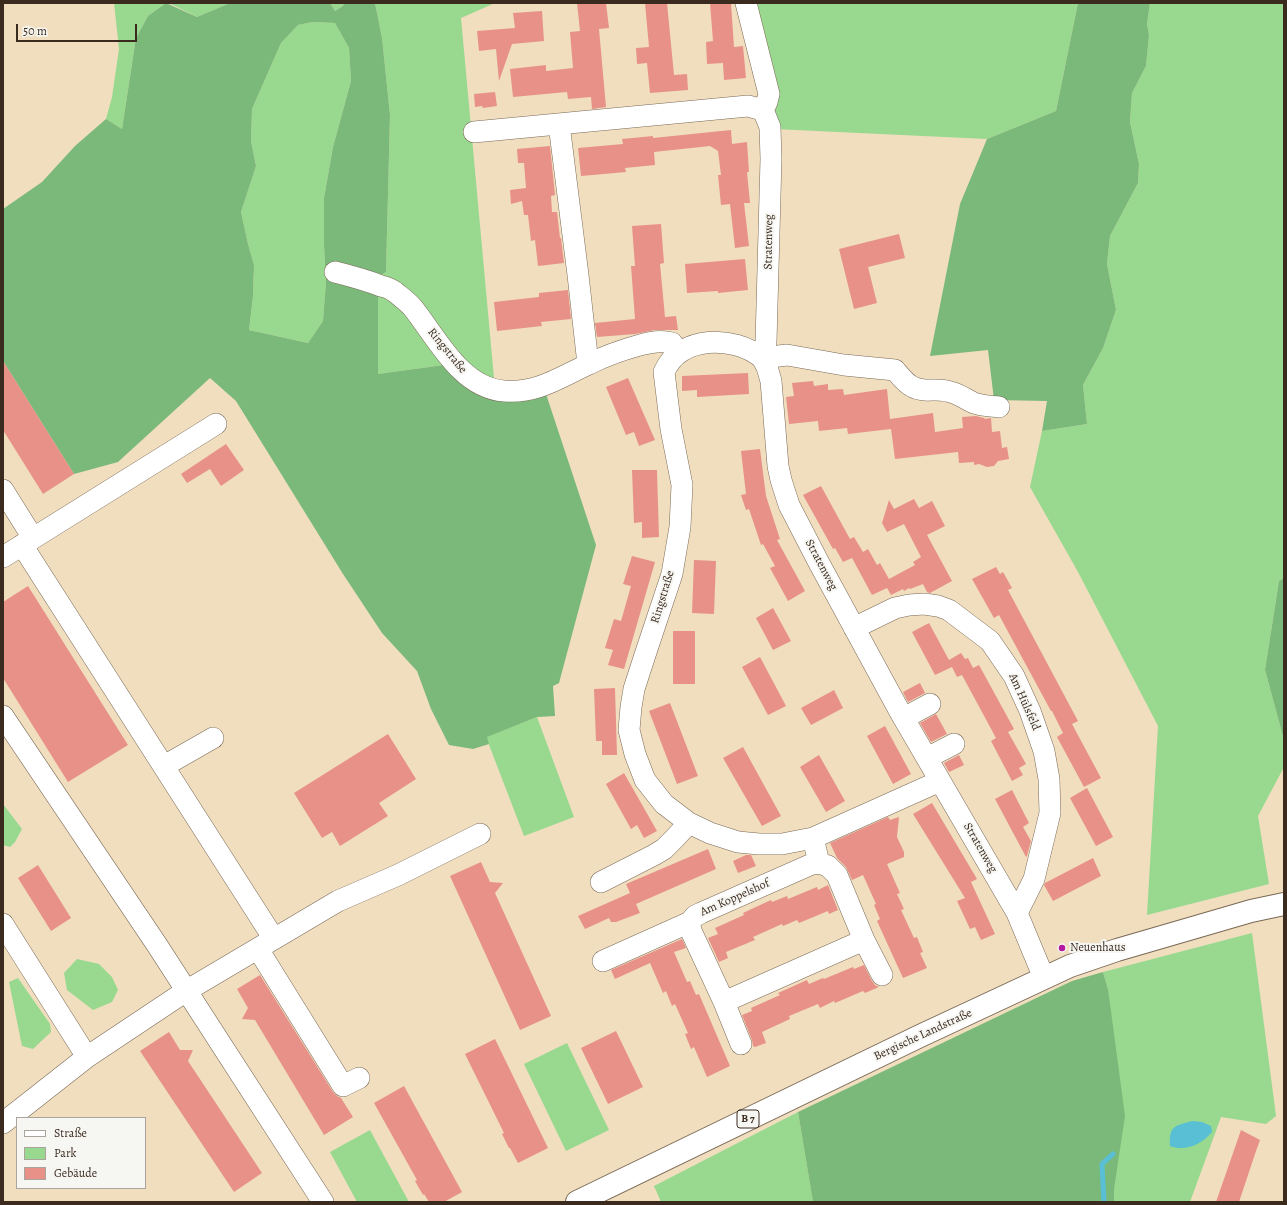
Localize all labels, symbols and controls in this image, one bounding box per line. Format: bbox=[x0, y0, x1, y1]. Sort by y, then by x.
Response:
scale bar bbox=[18, 16, 139, 42]
text: 50 m bbox=[23, 23, 47, 39]
street label: Stratenweg bbox=[761, 214, 777, 270]
street label: Ringstraße bbox=[424, 325, 470, 377]
street label: Stratenweg bbox=[802, 537, 840, 593]
street label: Ringstraße bbox=[648, 569, 678, 625]
street label: Am Hülsfeld bbox=[1005, 671, 1043, 733]
street label: Stratenweg bbox=[960, 820, 1000, 876]
street label: Am Koppelshof bbox=[698, 876, 772, 920]
place label: Neuenhaus bbox=[1070, 941, 1126, 955]
marker: Neuenhaus bbox=[1057, 943, 1067, 953]
street label: Bergische Landstraße bbox=[872, 1006, 974, 1064]
road number: B 7 bbox=[737, 1110, 759, 1128]
legend bbox=[16, 1117, 146, 1189]
text: Straße bbox=[54, 1125, 87, 1141]
text: Park bbox=[54, 1145, 77, 1161]
text: Gebäude bbox=[54, 1165, 97, 1181]

